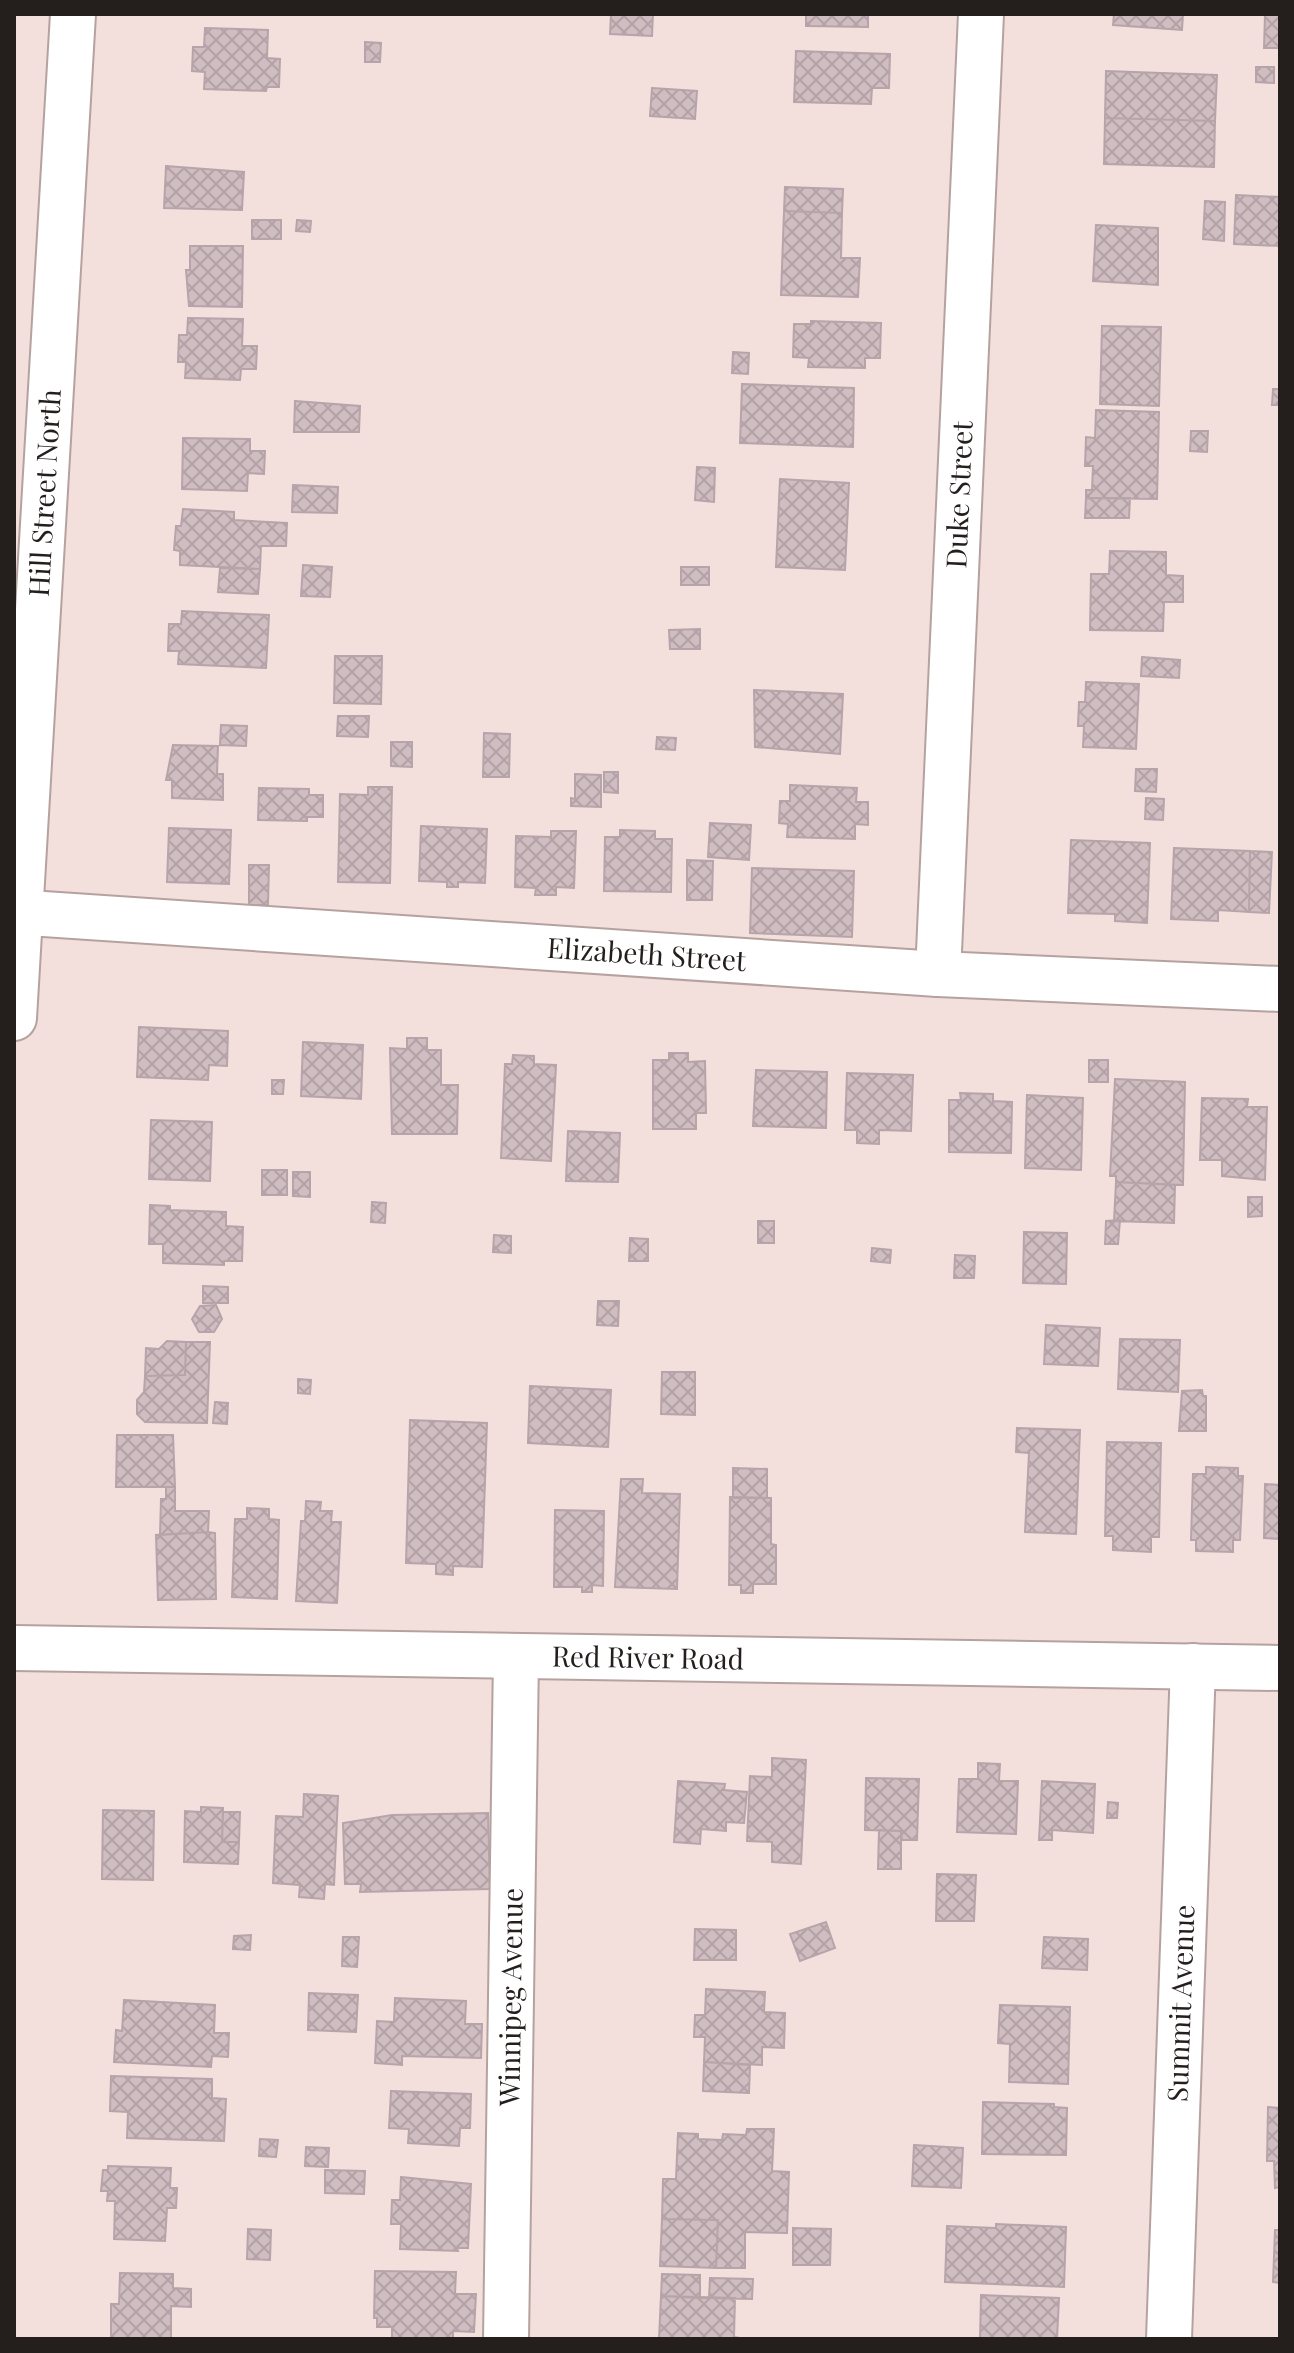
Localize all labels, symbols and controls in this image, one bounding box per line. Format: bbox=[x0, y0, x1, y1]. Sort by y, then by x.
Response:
street label: Hill Street North bbox=[19, 388, 68, 598]
street label: Duke Street bbox=[936, 419, 980, 569]
street label: Elizabeth Street bbox=[546, 928, 748, 978]
street label: Red River Road bbox=[552, 1636, 744, 1677]
street label: Winnipeg Avenue bbox=[489, 1888, 530, 2107]
street label: Summit Avenue bbox=[1157, 1904, 1201, 2102]

